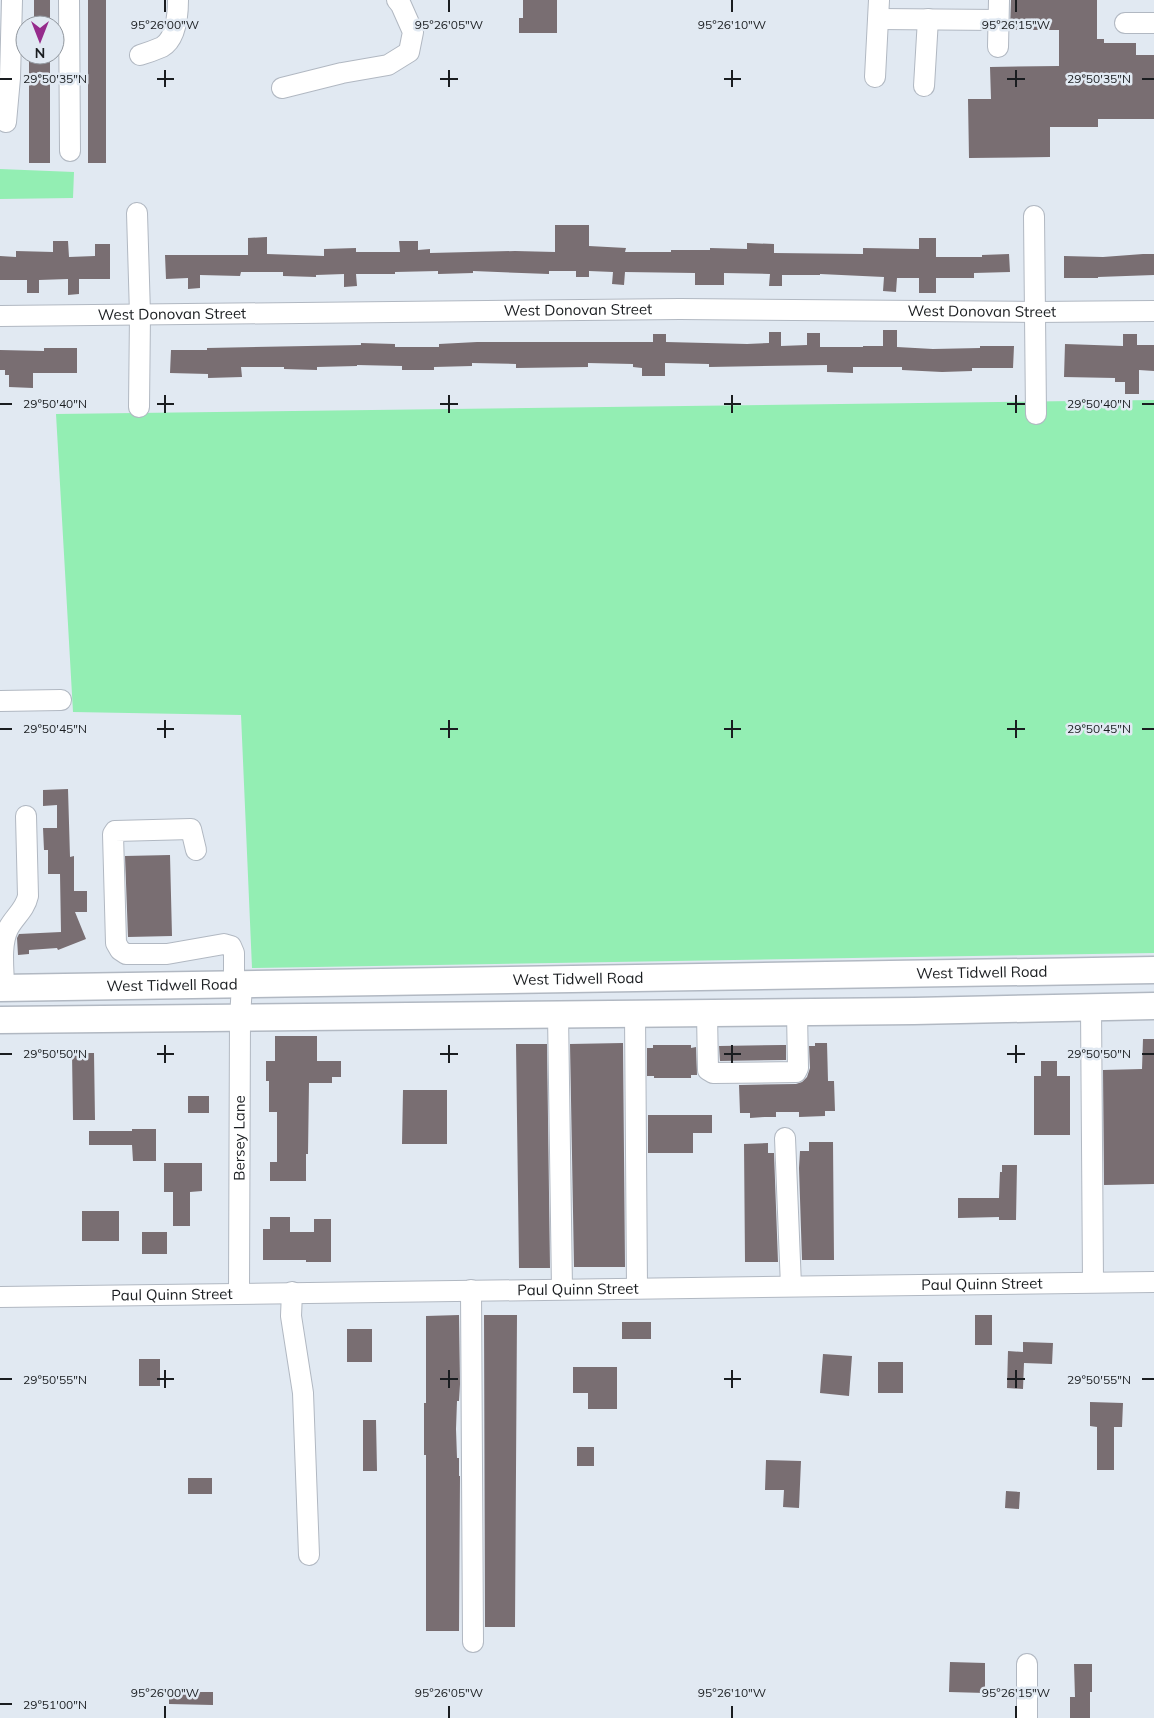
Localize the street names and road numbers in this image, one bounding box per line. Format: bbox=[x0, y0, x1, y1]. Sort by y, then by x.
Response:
street label: West Donovan Street bbox=[504, 299, 652, 320]
street label: West Donovan Street bbox=[908, 301, 1056, 321]
street label: West Donovan Street bbox=[98, 303, 246, 324]
street label: West Tidwell Road bbox=[916, 962, 1048, 983]
street label: West Tidwell Road bbox=[512, 968, 644, 989]
street label: West Tidwell Road bbox=[106, 974, 238, 995]
street label: Bersey Lane bbox=[229, 1095, 249, 1181]
street label: Paul Quinn Street bbox=[921, 1273, 1043, 1294]
street label: Paul Quinn Street bbox=[517, 1279, 639, 1299]
street label: Paul Quinn Street bbox=[111, 1284, 233, 1305]

